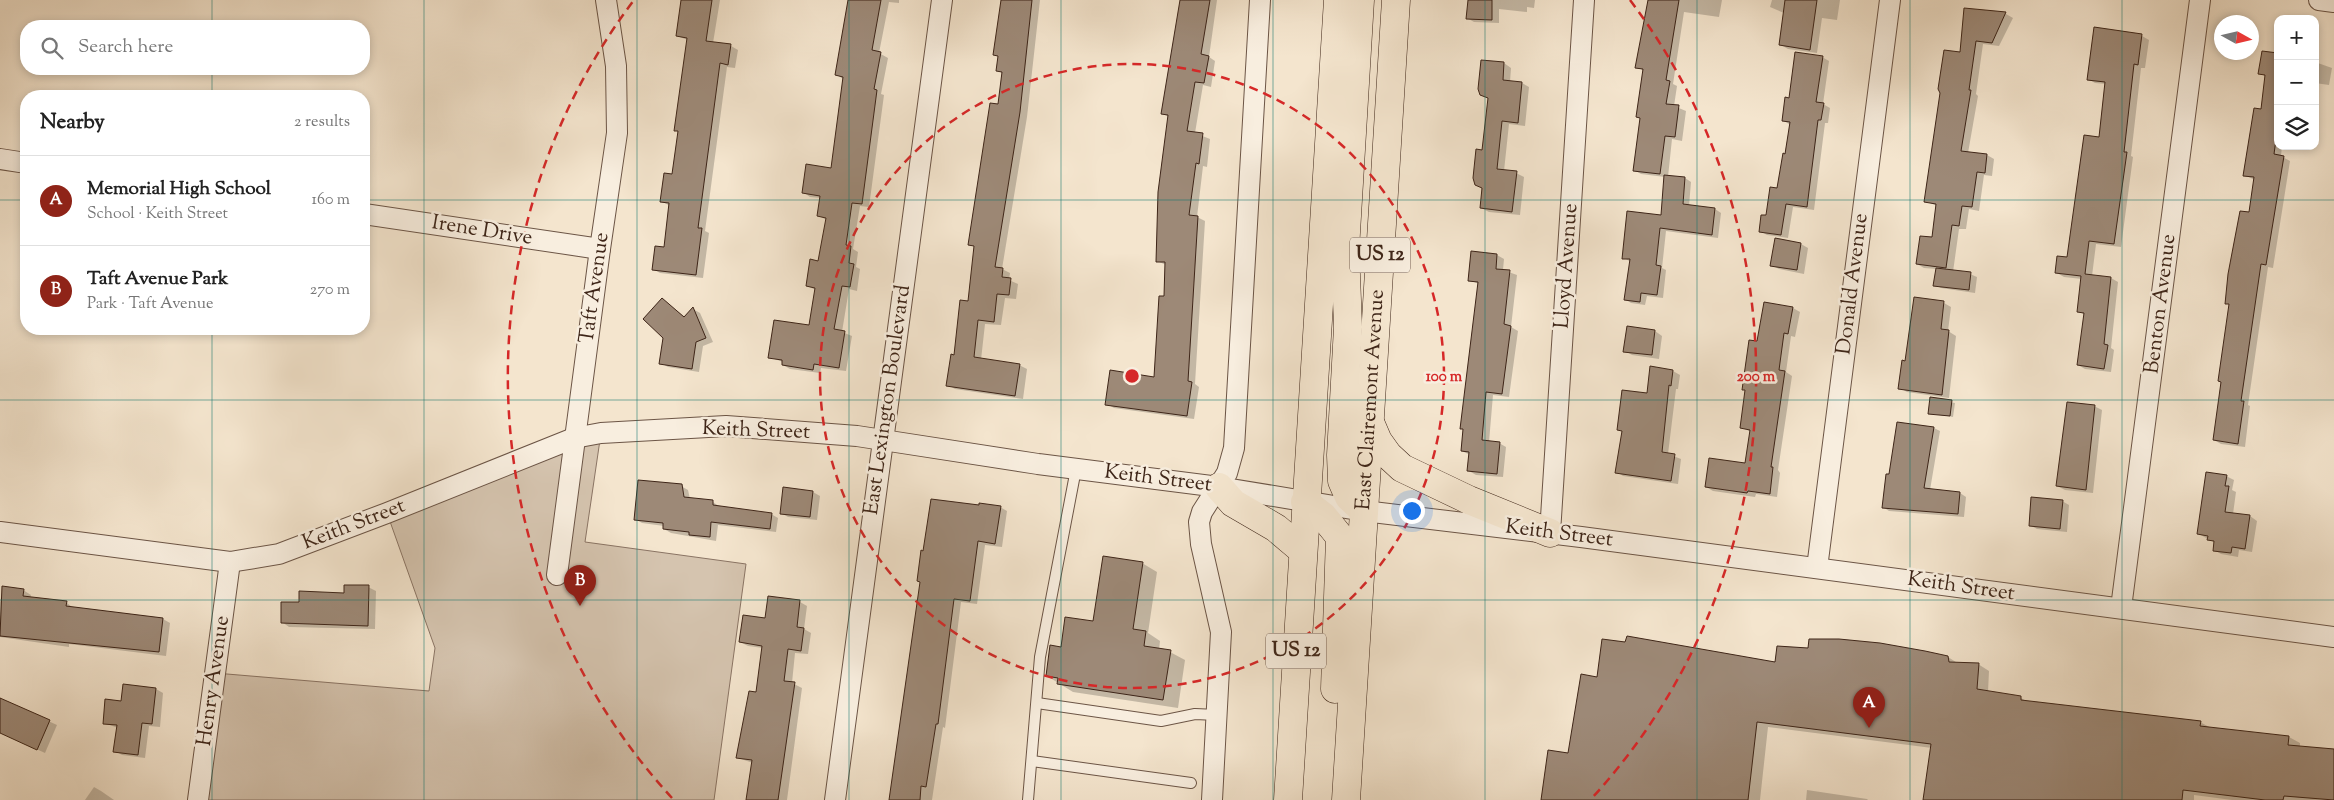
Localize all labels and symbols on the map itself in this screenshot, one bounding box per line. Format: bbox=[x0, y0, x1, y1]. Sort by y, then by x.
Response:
north arrow bbox=[2214, 15, 2259, 60]
street label: Lloyd Avenue bbox=[1548, 202, 1586, 330]
street label: Irene Drive bbox=[430, 208, 534, 254]
street label: Donald Avenue bbox=[1829, 212, 1877, 356]
street label: Taft Avenue bbox=[572, 231, 618, 345]
street label: Benton Avenue bbox=[2138, 232, 2184, 376]
road number: US 12 bbox=[1350, 238, 1410, 272]
street label: East Lexington Boulevard bbox=[857, 283, 919, 517]
street label: East Clairemont Avenue bbox=[1349, 289, 1393, 511]
centre of rings bbox=[1123, 367, 1141, 385]
text: 100 m bbox=[1426, 367, 1463, 388]
text: 200 m bbox=[1737, 367, 1776, 388]
street label: Keith Street bbox=[701, 414, 811, 448]
street label: Keith Street bbox=[1103, 458, 1213, 500]
street label: Keith Street bbox=[298, 492, 410, 558]
your location bbox=[1399, 498, 1425, 524]
street label: Keith Street bbox=[1504, 513, 1614, 555]
pin: B bbox=[564, 565, 596, 606]
street label: Keith Street bbox=[1905, 565, 2017, 609]
street label: Henry Avenue bbox=[190, 614, 238, 748]
road number: US 12 bbox=[1266, 634, 1326, 668]
pin: A bbox=[1853, 687, 1885, 728]

